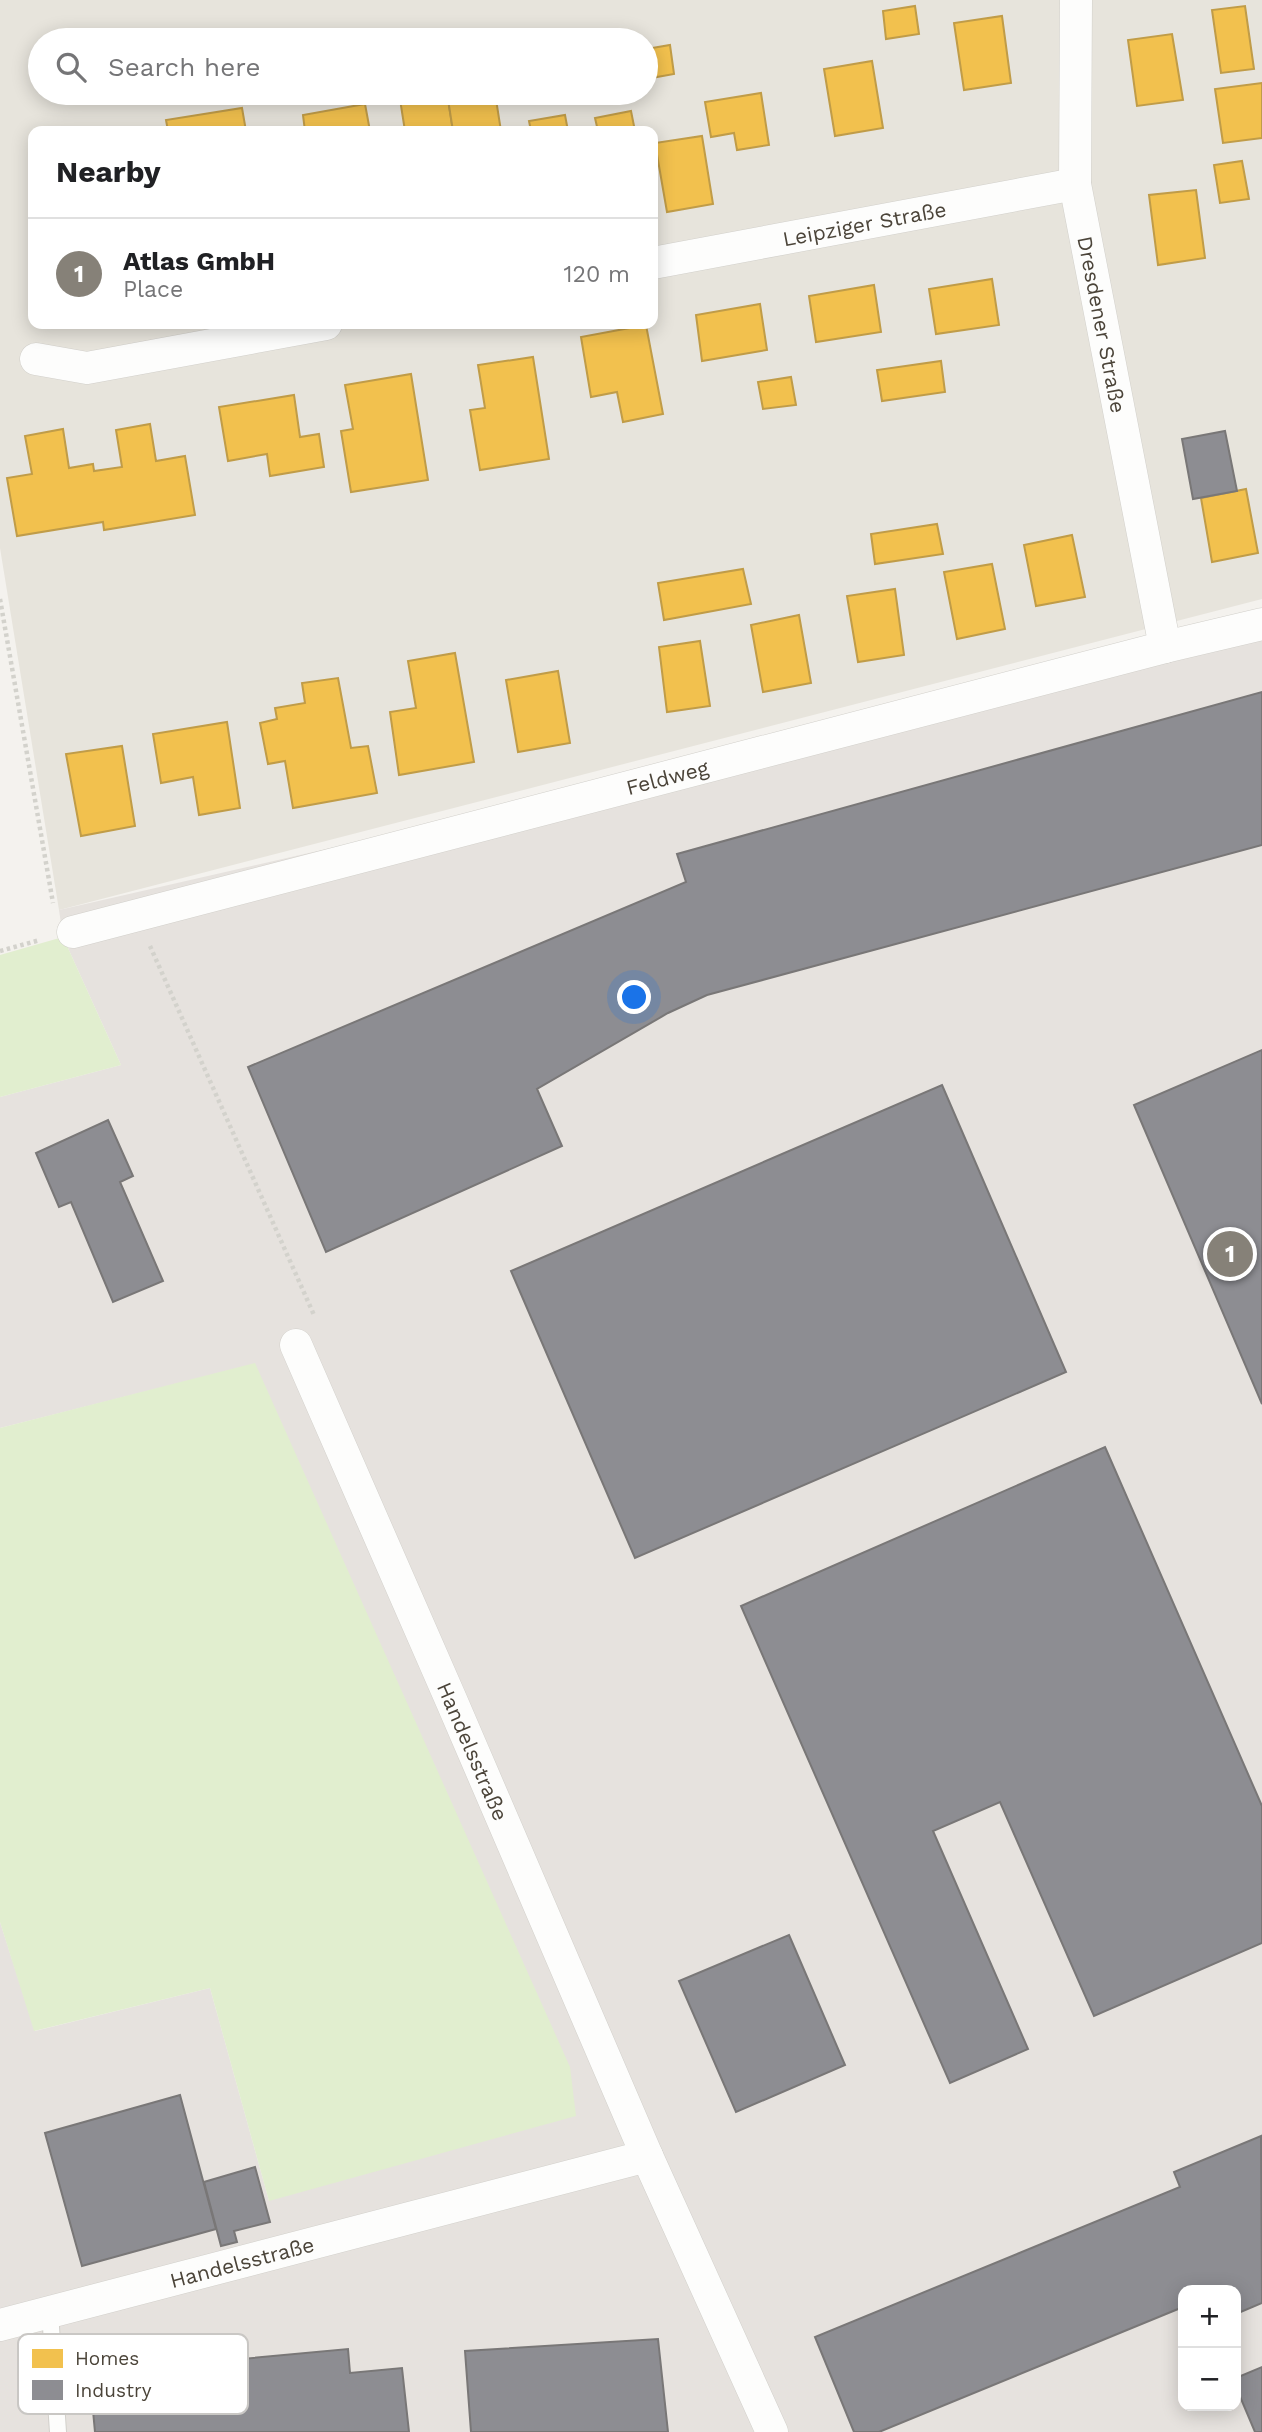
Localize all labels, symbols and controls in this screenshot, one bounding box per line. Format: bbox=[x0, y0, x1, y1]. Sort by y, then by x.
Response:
search box bbox=[28, 28, 658, 105]
icon: search bbox=[52, 48, 90, 86]
text: Search here bbox=[108, 52, 260, 82]
text: Nearby bbox=[56, 154, 161, 189]
street label: Leipziger Straße bbox=[780, 196, 948, 251]
street label: Dresdener Straße bbox=[1073, 234, 1132, 415]
text: Atlas GmbH bbox=[123, 246, 275, 276]
text: 1 bbox=[74, 261, 84, 288]
text: 120 m bbox=[564, 261, 630, 288]
text: Place bbox=[123, 276, 183, 303]
street label: Feldweg bbox=[623, 754, 712, 800]
your location bbox=[617, 980, 651, 1014]
pin: 1 bbox=[1207, 1228, 1253, 1280]
street label: Handelsstraße bbox=[432, 1678, 514, 1824]
street label: Handelsstraße bbox=[167, 2231, 317, 2293]
map controls bbox=[1178, 2285, 1241, 2411]
button: + bbox=[1178, 2285, 1241, 2348]
legend bbox=[18, 2334, 248, 2414]
text: Homes bbox=[75, 2347, 139, 2370]
button: − bbox=[1178, 2348, 1241, 2411]
text: Industry bbox=[75, 2379, 152, 2402]

